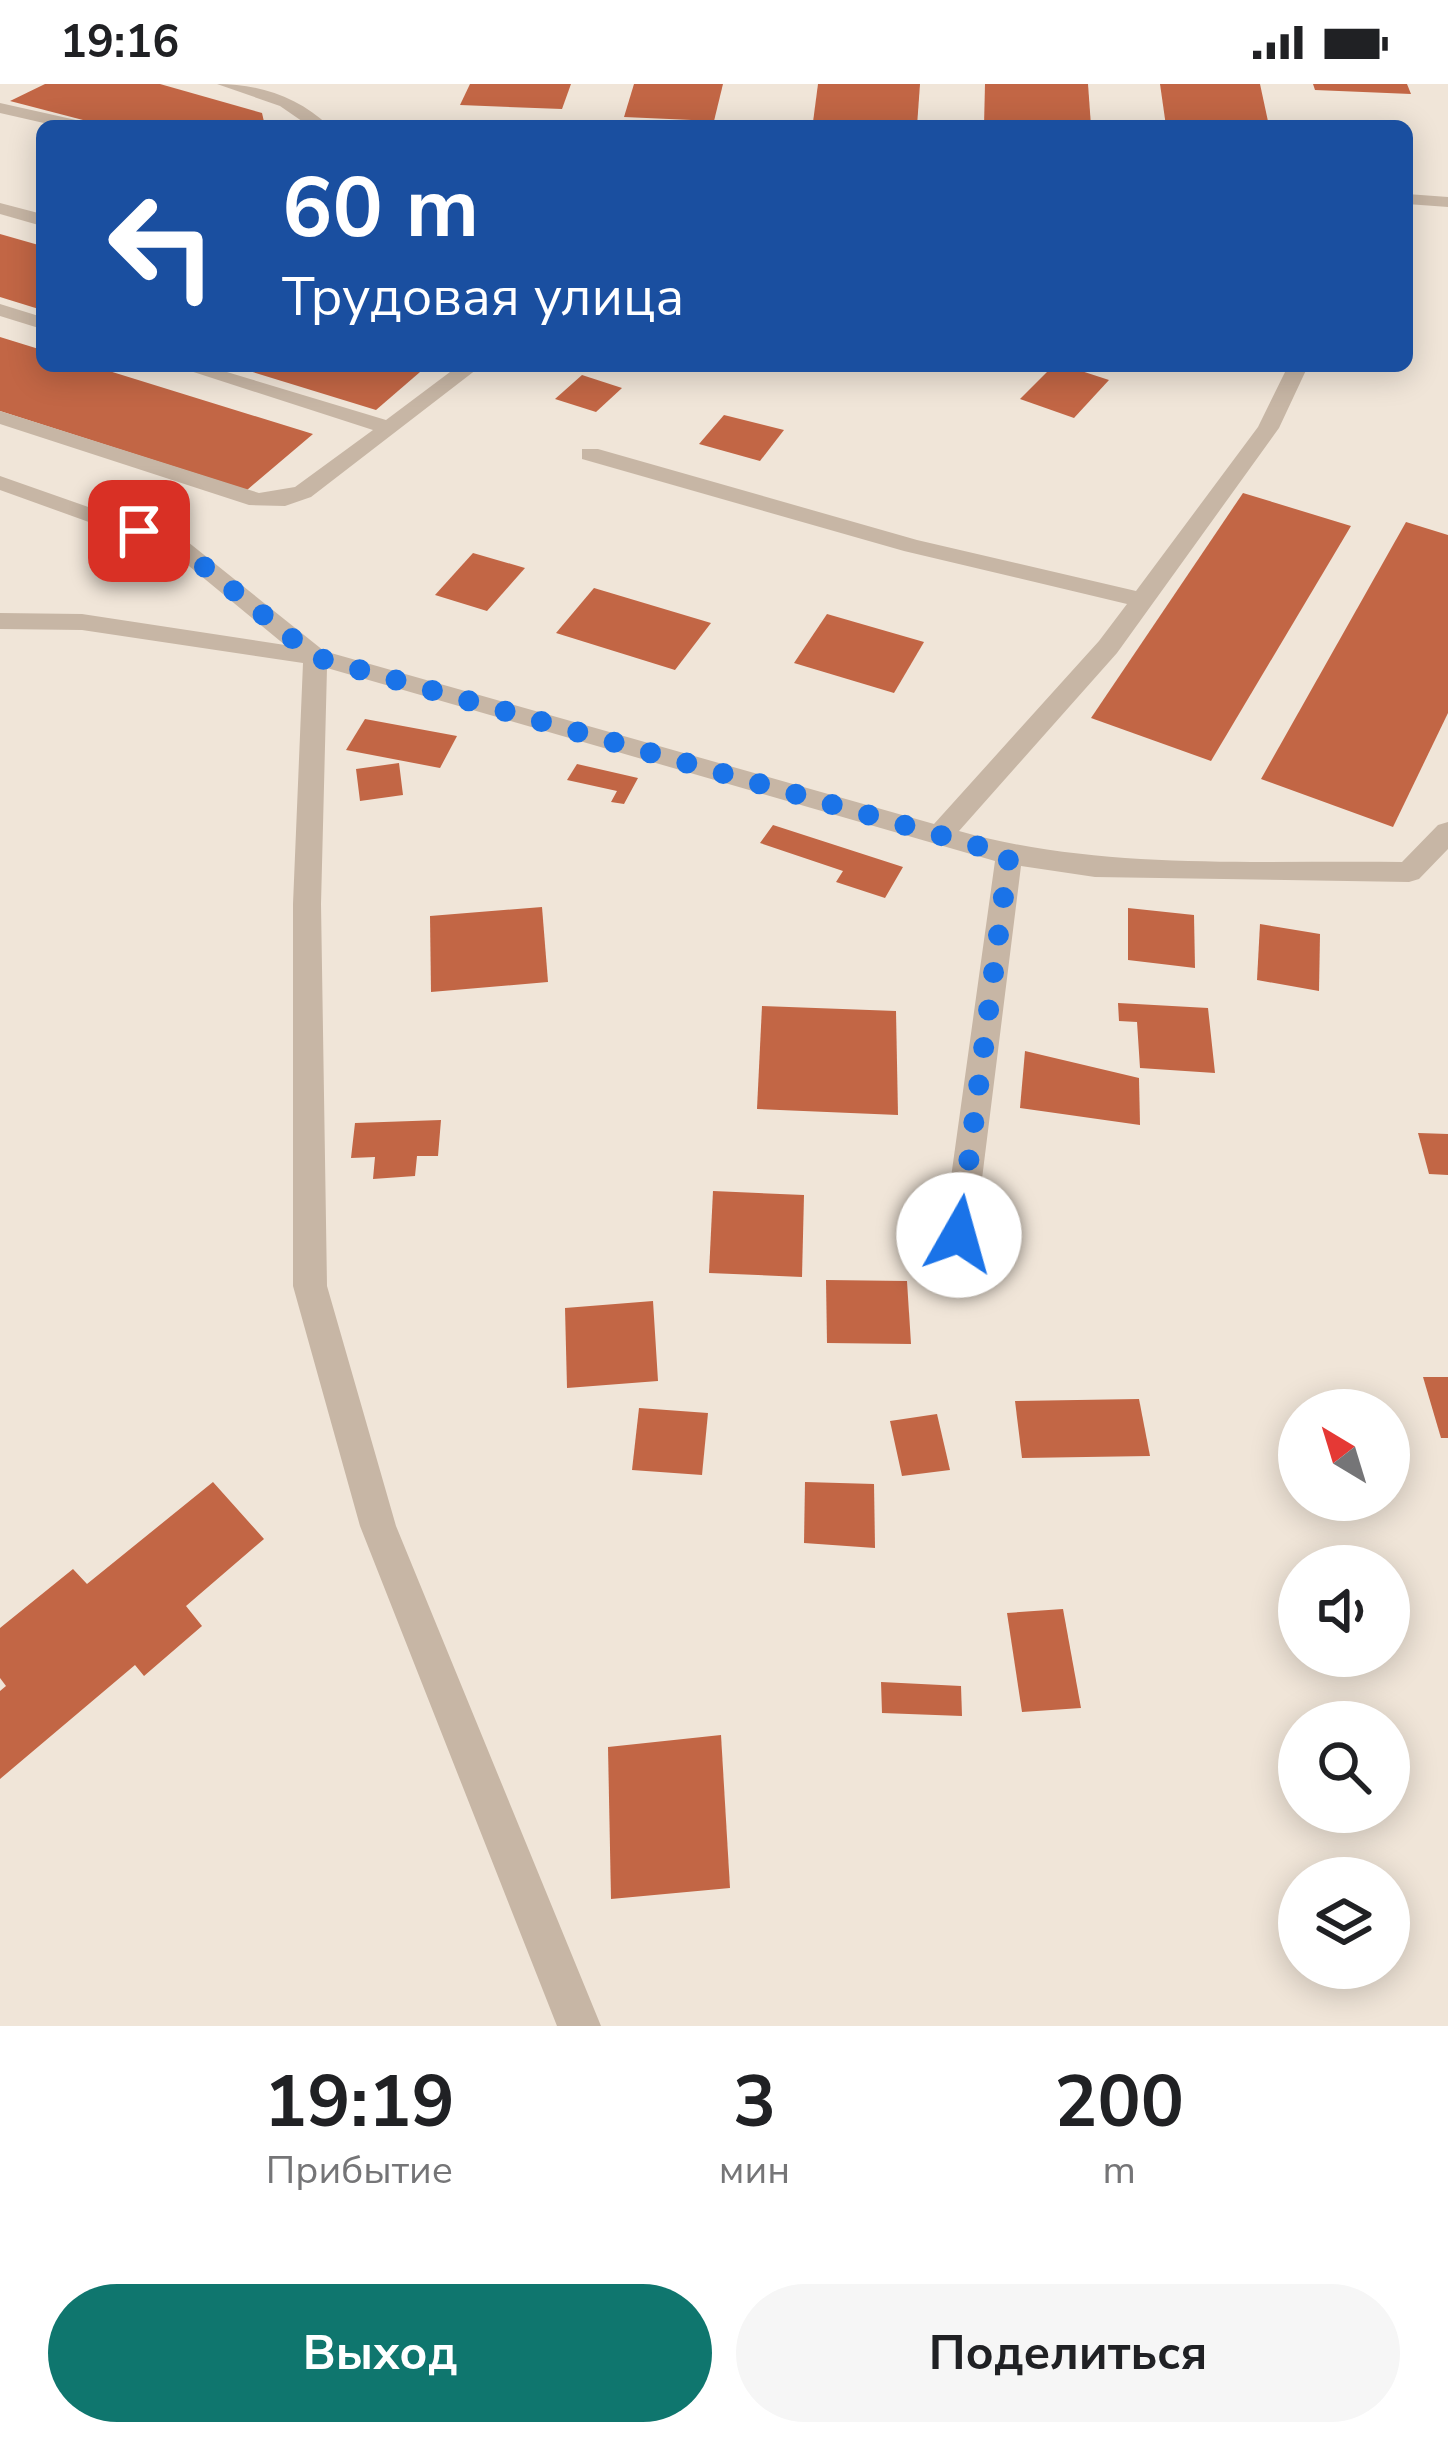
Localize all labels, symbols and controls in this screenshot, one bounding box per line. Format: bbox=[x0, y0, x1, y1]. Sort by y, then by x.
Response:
text: 19:16 bbox=[60, 12, 179, 73]
text: 60 m bbox=[282, 151, 479, 266]
icon: left bbox=[84, 168, 240, 324]
text: Трудовая улица bbox=[282, 260, 684, 334]
pin bbox=[88, 480, 190, 582]
icon: arrive bbox=[106, 498, 172, 564]
position arrow bbox=[896, 1172, 1022, 1298]
north arrow bbox=[1278, 1389, 1410, 1521]
map controls bbox=[1278, 1389, 1410, 1989]
button: sound bbox=[1278, 1545, 1410, 1677]
button: search bbox=[1278, 1701, 1410, 1833]
button: layers bbox=[1278, 1857, 1410, 1989]
text: 19:19 bbox=[264, 2053, 455, 2151]
text: 3 bbox=[733, 2053, 776, 2151]
text: 200 bbox=[1054, 2053, 1184, 2151]
text: Прибытие bbox=[266, 2144, 453, 2197]
text: мин bbox=[719, 2144, 790, 2197]
text: m bbox=[1102, 2144, 1136, 2197]
button: Выход bbox=[48, 2284, 712, 2422]
button: Поделиться bbox=[736, 2284, 1400, 2422]

